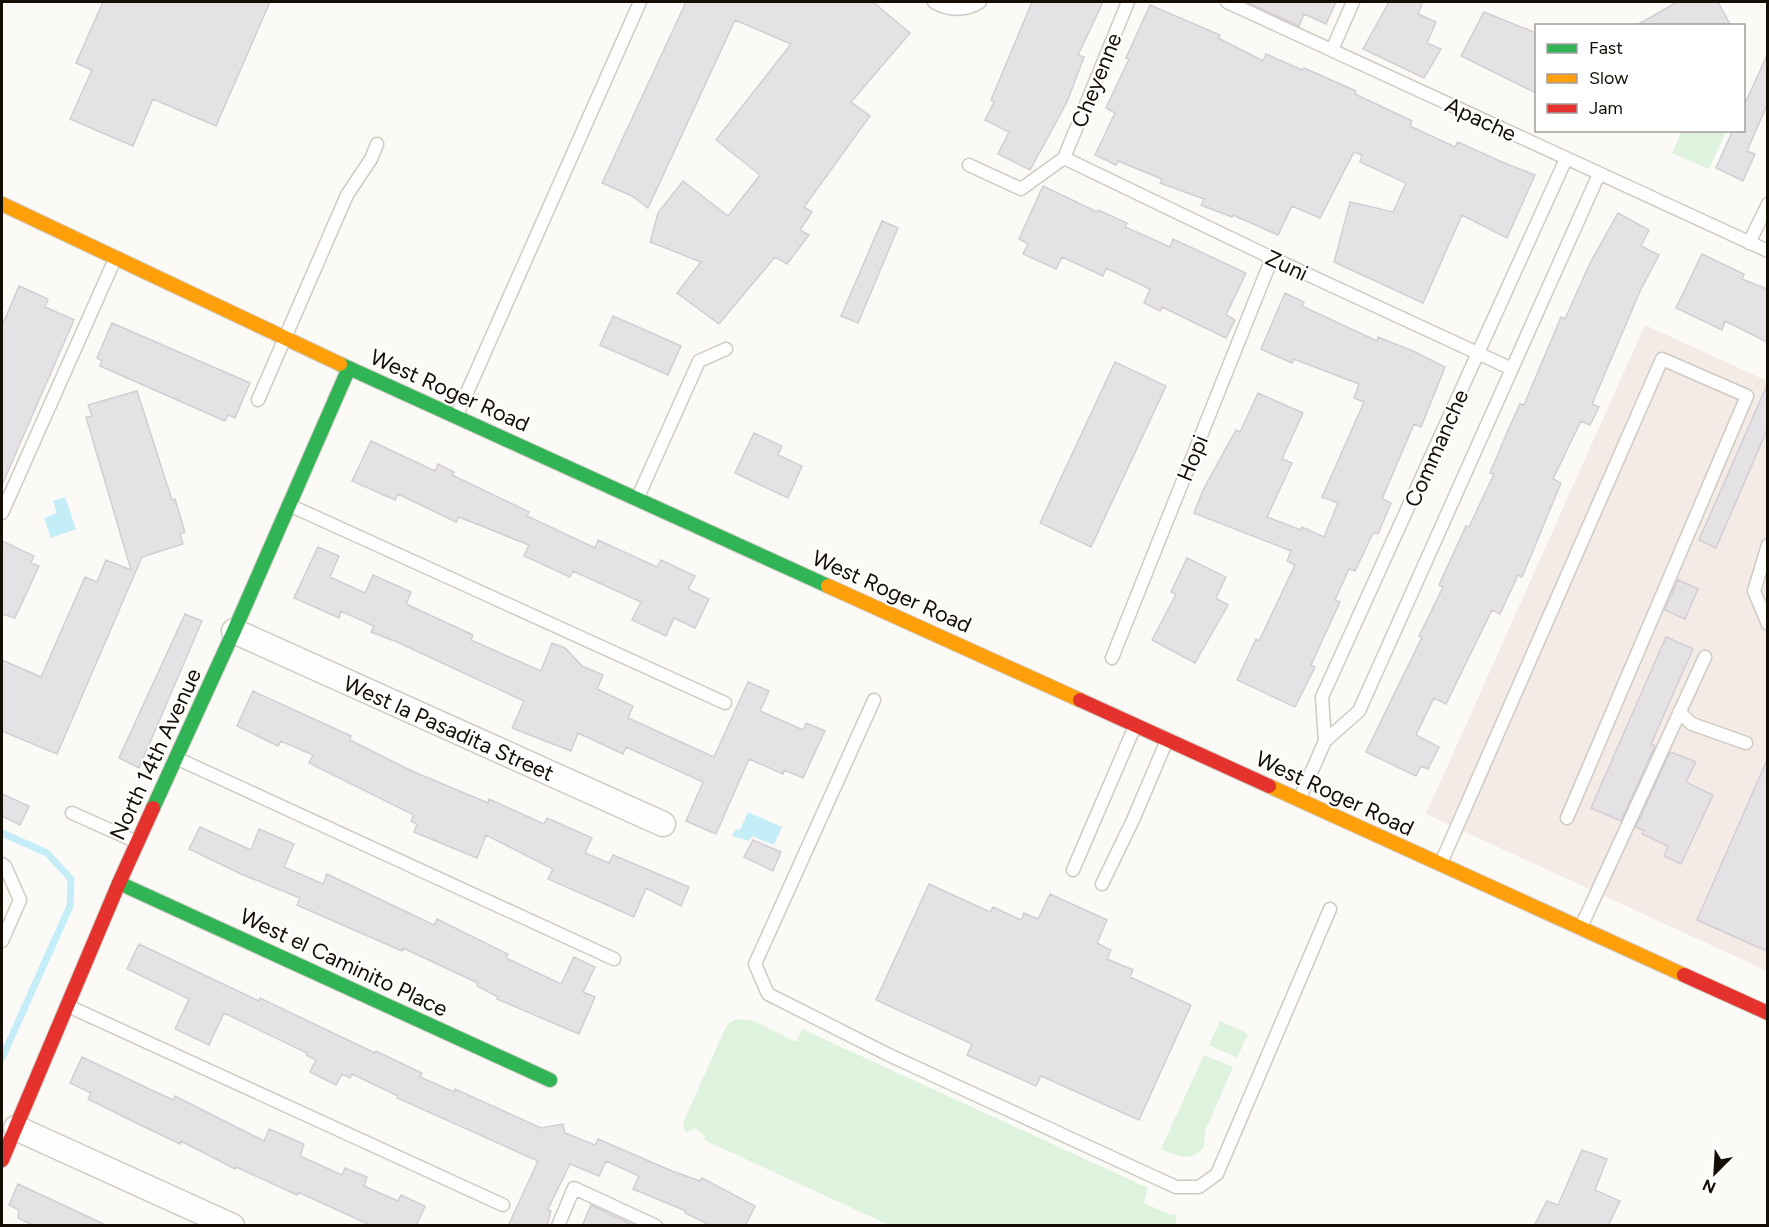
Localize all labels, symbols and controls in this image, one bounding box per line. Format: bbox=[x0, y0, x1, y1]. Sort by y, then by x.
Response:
legend bbox=[1535, 24, 1745, 132]
street label: Cheyenne bbox=[1065, 29, 1128, 131]
text: Fast bbox=[1589, 37, 1623, 59]
text: Slow bbox=[1589, 67, 1628, 89]
street label: Apache bbox=[1441, 91, 1521, 148]
text: Jam bbox=[1589, 97, 1623, 119]
street label: Zuni bbox=[1261, 244, 1312, 287]
street label: West Roger Road bbox=[366, 343, 533, 438]
street label: Commanche bbox=[1399, 385, 1474, 511]
street label: Hopi bbox=[1171, 431, 1214, 485]
street label: West Roger Road bbox=[808, 544, 975, 639]
street label: North 14th Avenue bbox=[104, 664, 207, 844]
street label: West la Pasadita Street bbox=[339, 670, 558, 787]
street label: West Roger Road bbox=[1251, 745, 1418, 842]
street label: West el Caminito Place bbox=[236, 902, 452, 1022]
north arrow bbox=[1685, 1143, 1745, 1203]
text: N bbox=[1700, 1175, 1719, 1197]

